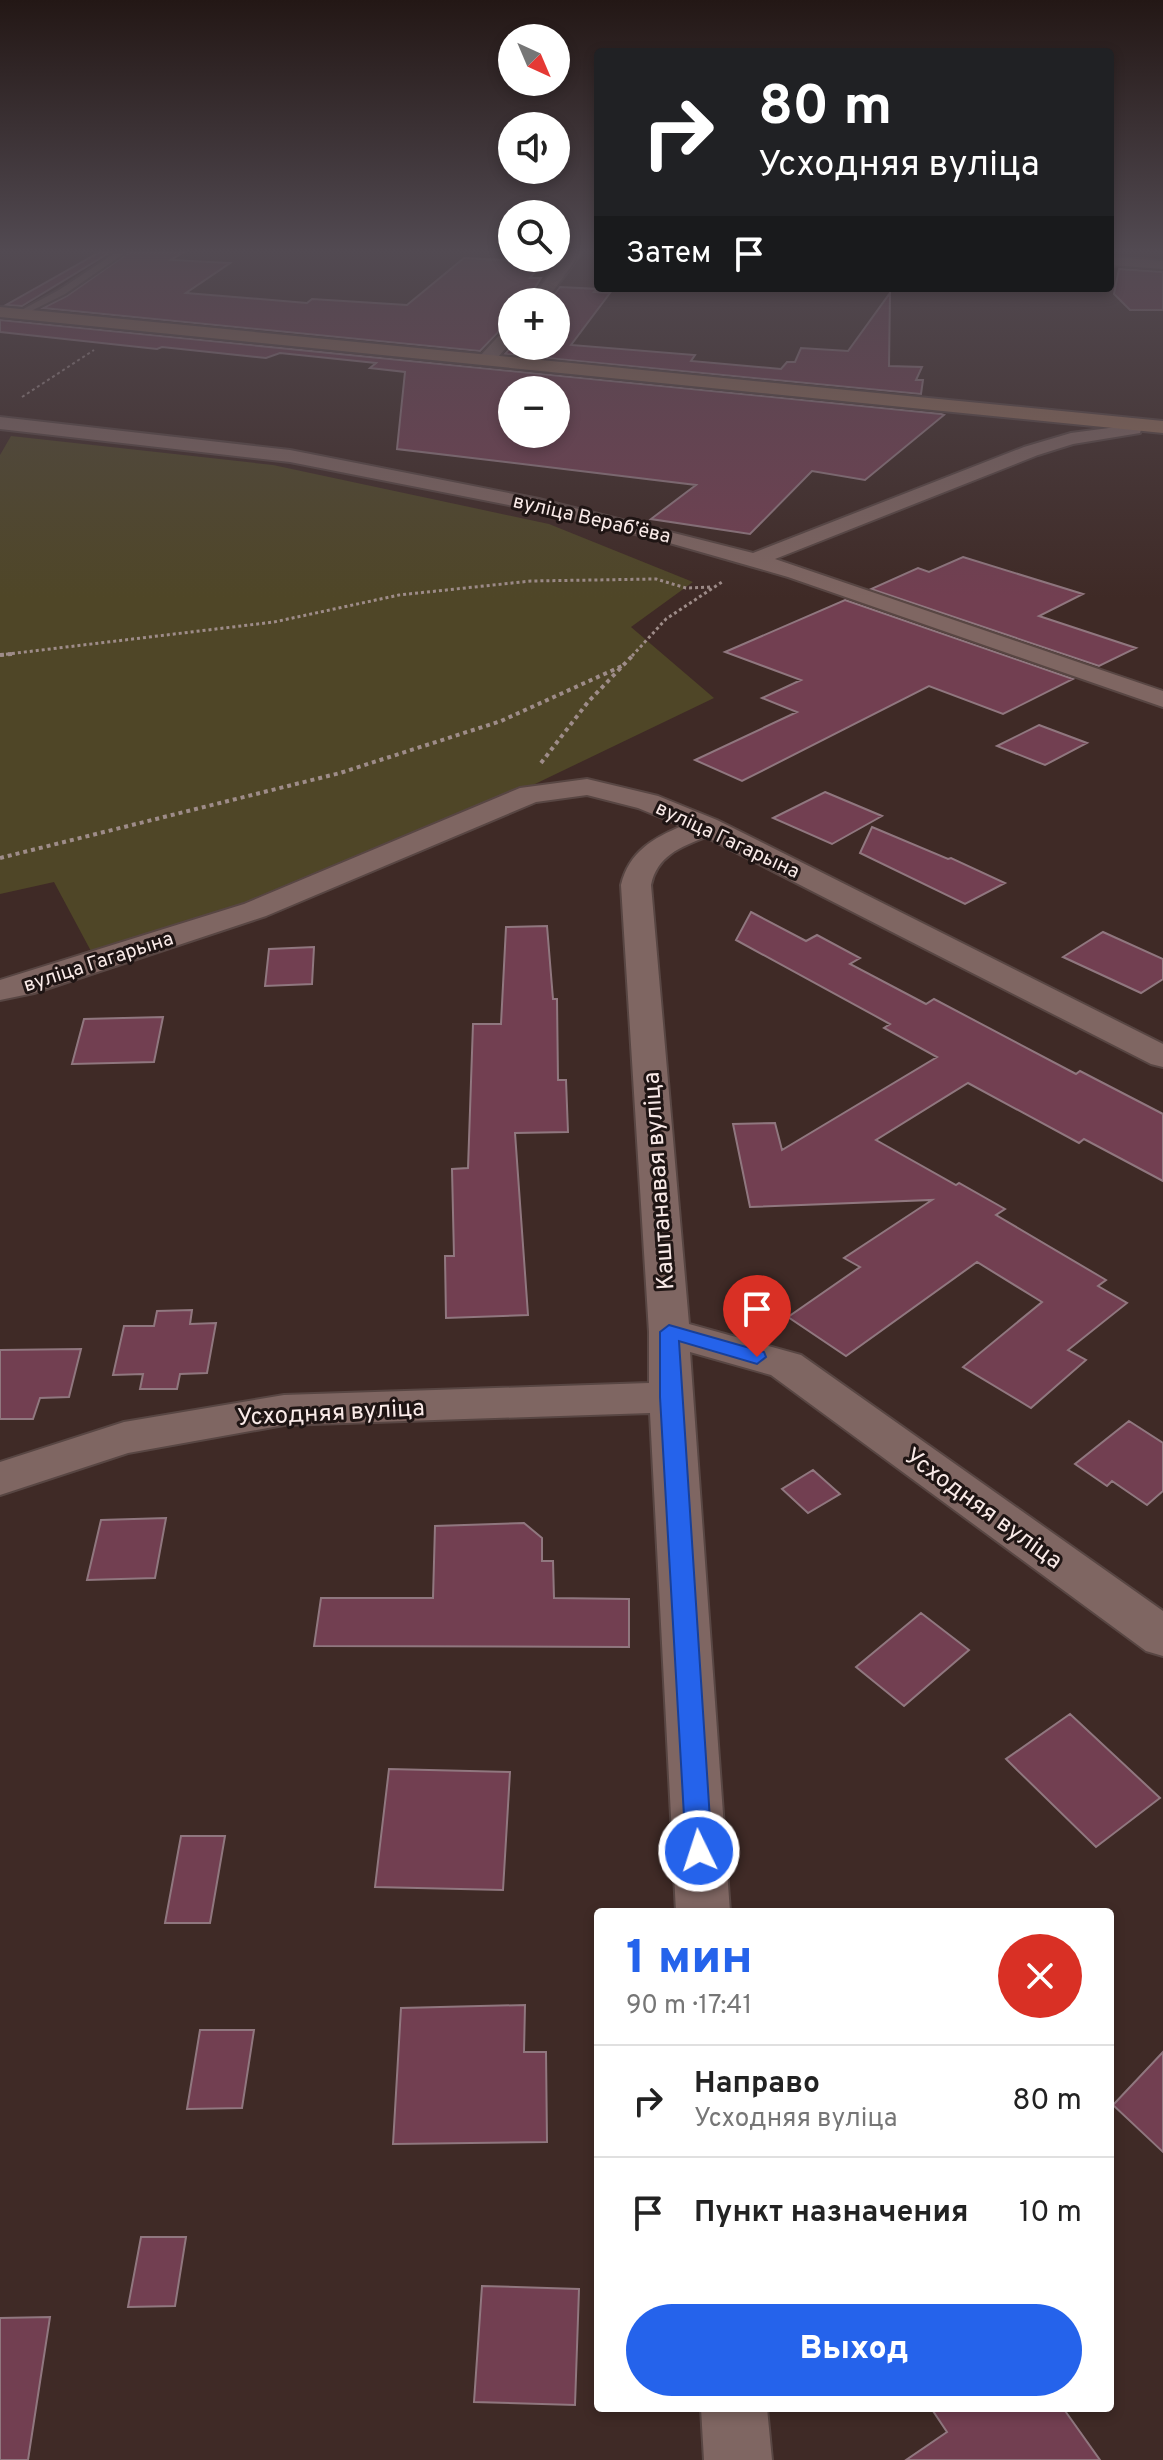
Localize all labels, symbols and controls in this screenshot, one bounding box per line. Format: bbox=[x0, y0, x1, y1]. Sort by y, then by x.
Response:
north arrow bbox=[498, 24, 570, 96]
map controls bbox=[498, 24, 570, 448]
text: 80 m bbox=[758, 74, 892, 144]
icon: right bbox=[626, 80, 730, 184]
button: sound bbox=[498, 112, 570, 184]
text: Усходняя вуліца bbox=[758, 143, 1040, 189]
button: search bbox=[498, 200, 570, 272]
icon: arrive bbox=[727, 232, 771, 276]
text: Затем bbox=[626, 236, 711, 273]
button: + bbox=[498, 288, 570, 360]
button: − bbox=[498, 376, 570, 448]
street label: вуліца Верабʼёва bbox=[510, 489, 673, 551]
street label: вуліца Гагарына bbox=[651, 796, 803, 886]
street label: вуліца Гагарына bbox=[20, 926, 177, 999]
street label: Каштанавая вуліца bbox=[637, 1071, 683, 1291]
pin bbox=[723, 1275, 791, 1357]
icon: arrive bbox=[735, 1287, 779, 1331]
street label: Усходняя вуліца bbox=[237, 1394, 426, 1434]
street label: Усходняя вуліца bbox=[898, 1442, 1068, 1577]
position arrow bbox=[657, 1809, 741, 1893]
text: 1 мин bbox=[626, 1930, 753, 1990]
button: close bbox=[998, 1934, 1082, 2018]
text: 90 m · 17:41 bbox=[626, 1990, 752, 2023]
text: Направо bbox=[694, 2066, 820, 2103]
icon: right bbox=[626, 2079, 670, 2123]
text: 80 m bbox=[1012, 2083, 1082, 2120]
text: Усходняя вуліца bbox=[694, 2103, 898, 2136]
icon: arrive bbox=[626, 2191, 670, 2235]
text: Пункт назначения bbox=[694, 2195, 968, 2232]
text: 10 m bbox=[1019, 2195, 1082, 2232]
button: Выход bbox=[626, 2304, 1082, 2396]

